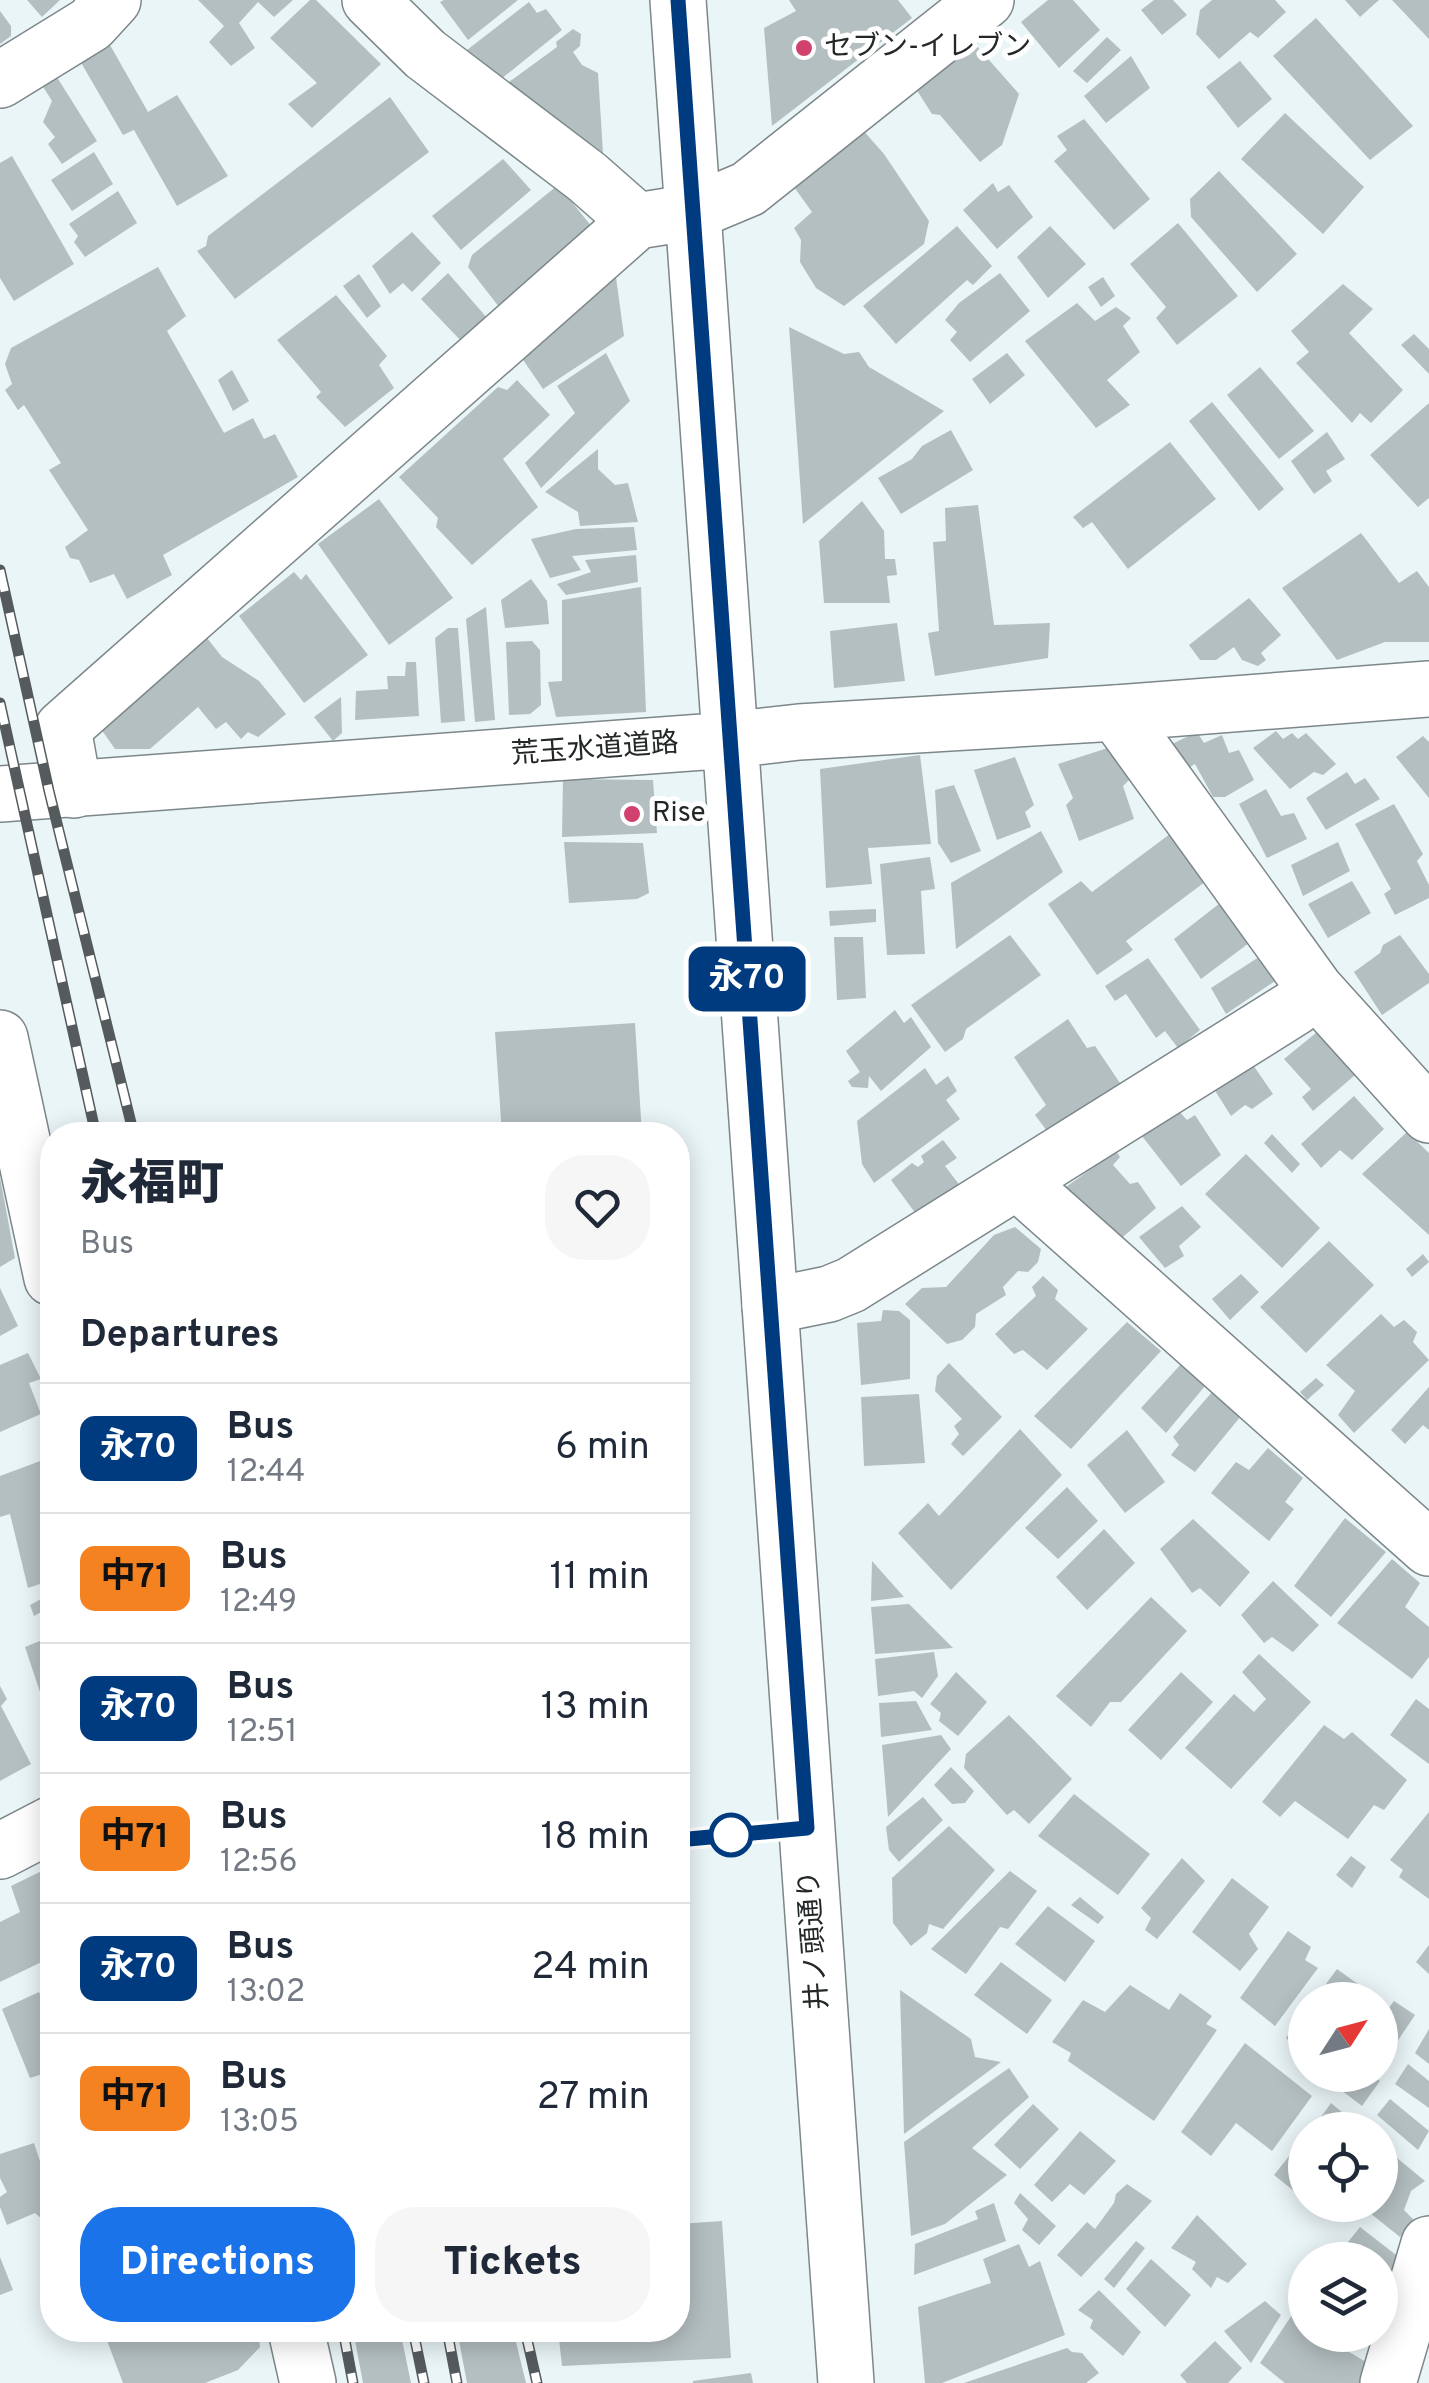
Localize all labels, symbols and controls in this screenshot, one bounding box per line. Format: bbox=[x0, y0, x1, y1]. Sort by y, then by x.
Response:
place label: セブン-イレブン bbox=[824, 30, 1031, 66]
marker: セブン-イレブン bbox=[793, 37, 815, 59]
street label: 荒玉水道道路 bbox=[510, 726, 680, 774]
place label: Rise bbox=[652, 796, 706, 832]
marker: Rise bbox=[621, 803, 643, 825]
line badge: 永70 bbox=[690, 946, 804, 1012]
text: 永70 bbox=[709, 957, 785, 1001]
button: heart bbox=[545, 1155, 650, 1260]
text: 永福町 bbox=[80, 1157, 224, 1217]
text: Bus bbox=[80, 1225, 134, 1265]
text: Departures bbox=[80, 1312, 280, 1361]
text: Bus bbox=[227, 1404, 294, 1453]
text: 6 min bbox=[555, 1424, 650, 1473]
text: 永70 bbox=[100, 1426, 177, 1470]
text: 12:44 bbox=[227, 1453, 305, 1493]
text: Bus bbox=[220, 1534, 287, 1583]
text: 11 min bbox=[549, 1554, 650, 1603]
text: 中71 bbox=[101, 1556, 169, 1600]
text: 12:49 bbox=[220, 1583, 297, 1623]
text: Bus bbox=[227, 1664, 294, 1713]
text: 13 min bbox=[541, 1684, 650, 1733]
text: 永70 bbox=[100, 1686, 177, 1730]
text: 12:51 bbox=[227, 1713, 297, 1753]
text: Bus bbox=[220, 1794, 287, 1843]
text: 18 min bbox=[540, 1814, 650, 1863]
unlabelled marker bbox=[710, 1814, 752, 1856]
text: 中71 bbox=[101, 1816, 169, 1860]
text: 12:56 bbox=[220, 1843, 298, 1883]
street label: 井ノ頭通り bbox=[792, 1869, 838, 2011]
text: Bus bbox=[227, 1924, 294, 1973]
text: 24 min bbox=[531, 1944, 650, 1993]
text: 永70 bbox=[100, 1946, 177, 1990]
text: 13:02 bbox=[227, 1973, 305, 2013]
north arrow bbox=[1288, 1982, 1398, 2092]
map controls bbox=[1288, 1982, 1398, 2352]
text: Bus bbox=[220, 2054, 287, 2103]
text: 27 min bbox=[537, 2074, 650, 2123]
text: 中71 bbox=[101, 2076, 169, 2120]
text: 13:05 bbox=[220, 2103, 299, 2143]
button: locate bbox=[1288, 2112, 1398, 2222]
button: Directions bbox=[80, 2207, 355, 2322]
button: Tickets bbox=[375, 2207, 650, 2322]
button: layers bbox=[1288, 2242, 1398, 2352]

